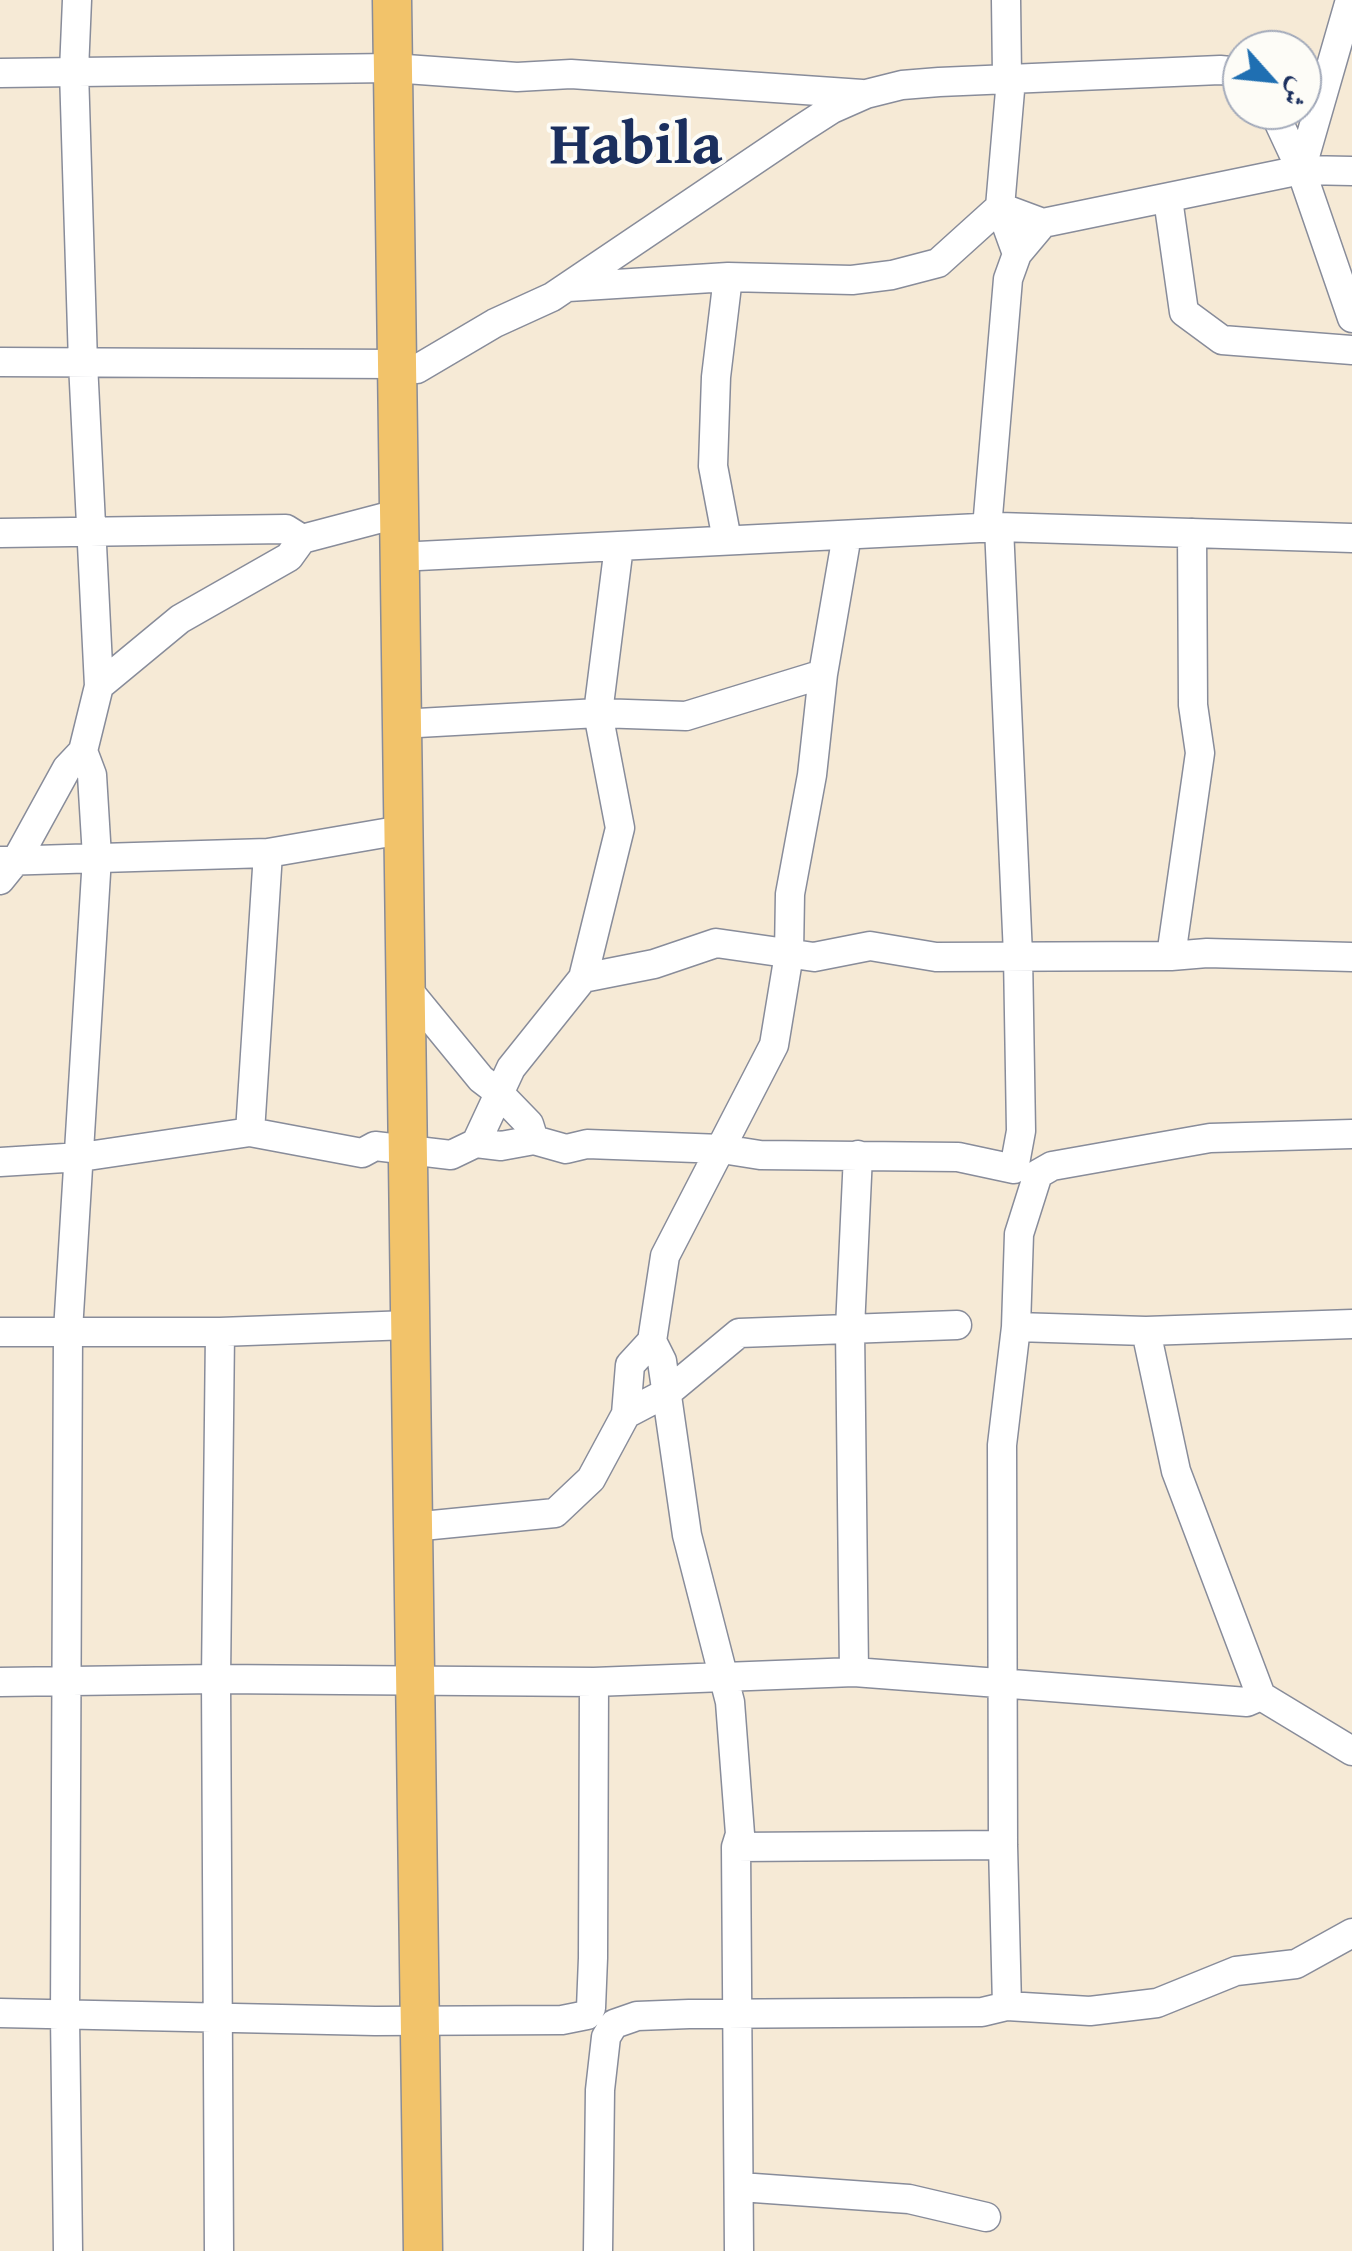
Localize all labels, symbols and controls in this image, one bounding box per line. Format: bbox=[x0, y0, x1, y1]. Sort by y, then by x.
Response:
north arrow bbox=[1222, 30, 1322, 130]
text: ش bbox=[1273, 71, 1322, 115]
district label: Habila bbox=[549, 112, 723, 184]

